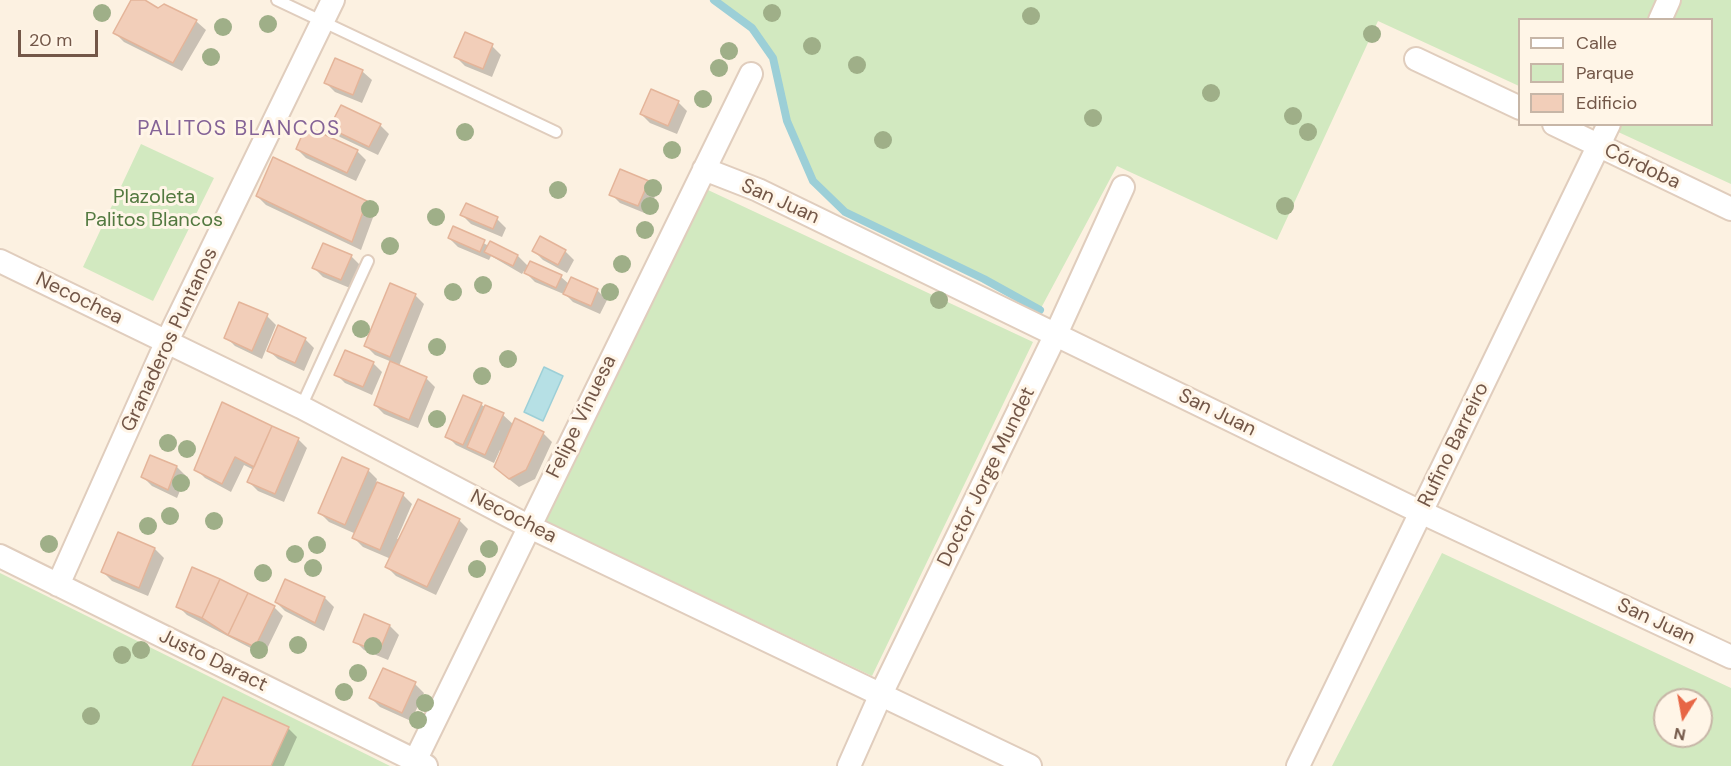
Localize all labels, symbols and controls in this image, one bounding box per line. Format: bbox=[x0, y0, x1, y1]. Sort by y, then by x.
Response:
scale bar bbox=[21, 18, 100, 56]
legend bbox=[1518, 18, 1713, 126]
text: 20 m bbox=[29, 28, 72, 52]
text: Calle bbox=[1576, 31, 1617, 55]
text: Parque bbox=[1576, 61, 1634, 85]
text: Edificio bbox=[1576, 91, 1637, 115]
district label: PALITOS BLANCOS bbox=[137, 116, 341, 142]
street label: Córdoba bbox=[1600, 139, 1684, 195]
street label: San Juan bbox=[737, 174, 823, 230]
park label: Plazoleta Palitos Blancos bbox=[85, 186, 223, 233]
street label: Granaderos Puntanos bbox=[117, 244, 223, 436]
street label: Necochea bbox=[32, 268, 126, 330]
street label: Felipe Vinuesa bbox=[542, 352, 622, 482]
street label: Rufino Barreiro bbox=[1413, 379, 1495, 511]
street label: Doctor Jorge Mundet bbox=[933, 383, 1041, 571]
street label: San Juan bbox=[1174, 384, 1260, 442]
street label: Necochea bbox=[466, 485, 560, 549]
street label: San Juan bbox=[1613, 594, 1699, 650]
street label: Justo Daract bbox=[155, 624, 271, 698]
north arrow bbox=[1653, 688, 1713, 748]
text: N bbox=[1672, 723, 1688, 746]

